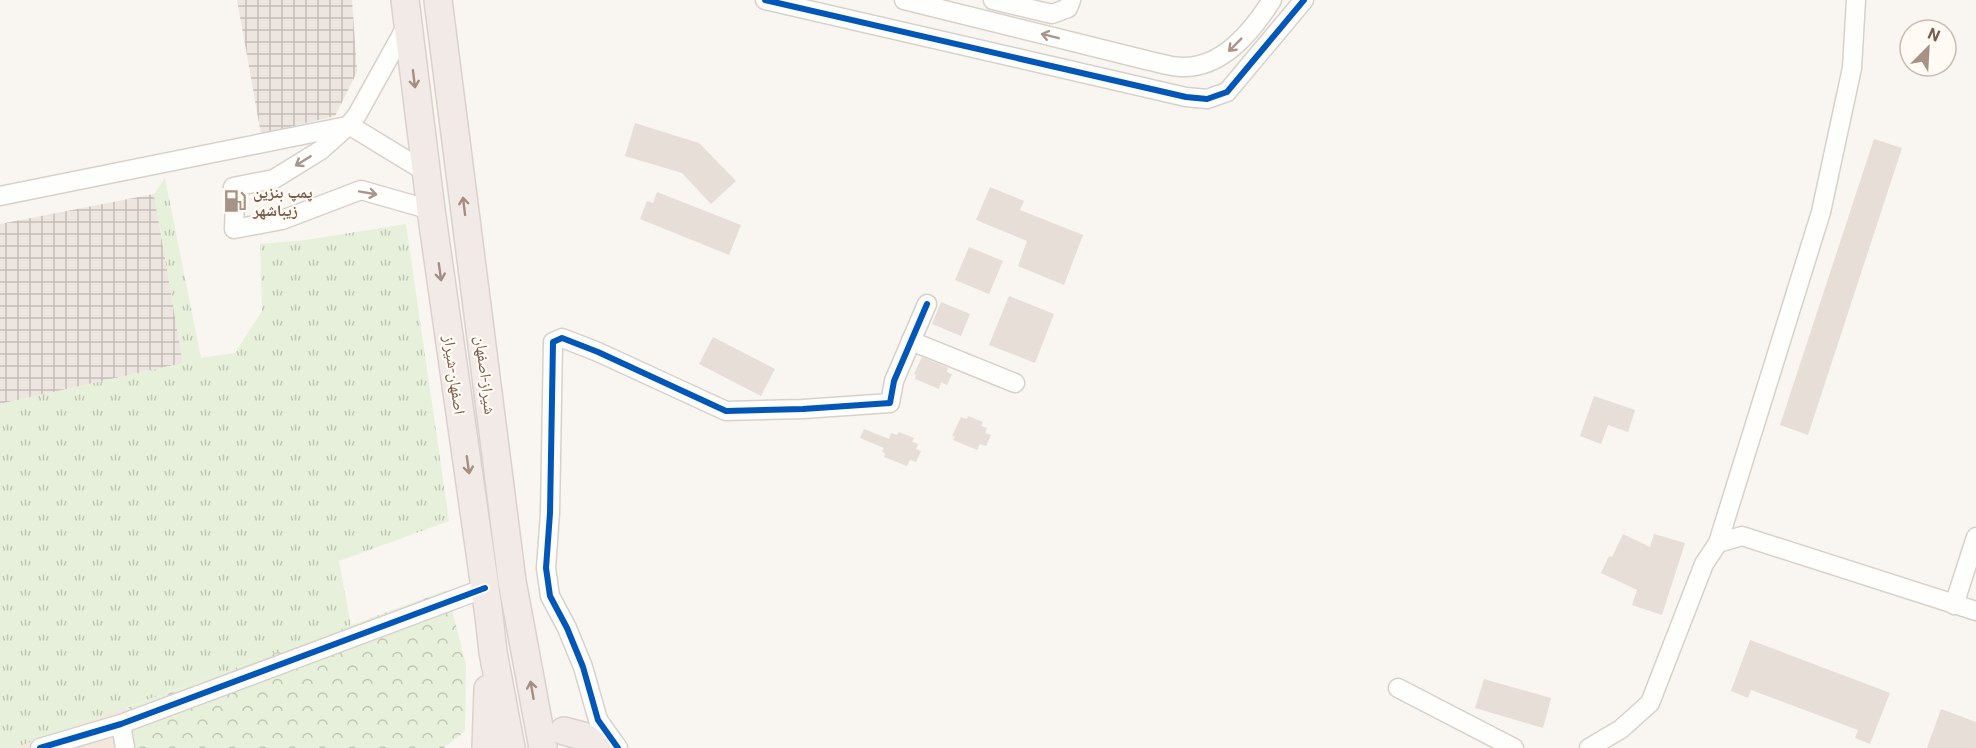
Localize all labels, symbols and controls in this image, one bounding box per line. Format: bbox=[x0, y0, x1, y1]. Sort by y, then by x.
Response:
north arrow bbox=[1898, 18, 1958, 78]
text: N bbox=[1925, 24, 1943, 46]
one-way arrow bbox=[1041, 30, 1060, 42]
one-way arrow bbox=[1228, 37, 1243, 52]
one-way arrow bbox=[408, 69, 419, 88]
one-way arrow bbox=[295, 156, 312, 168]
place label: پمپ بنزین زیباشهر bbox=[252, 183, 313, 220]
fuel station icon: پمپ بنزین زیباشهر bbox=[222, 188, 248, 214]
one-way arrow bbox=[357, 188, 377, 199]
one-way arrow bbox=[459, 197, 470, 217]
one-way arrow bbox=[434, 262, 445, 282]
street label: اصفهان-شیراز bbox=[438, 334, 469, 416]
street label: شیراز-اصفهان bbox=[470, 335, 500, 416]
one-way arrow bbox=[462, 455, 473, 475]
one-way arrow bbox=[526, 681, 537, 701]

